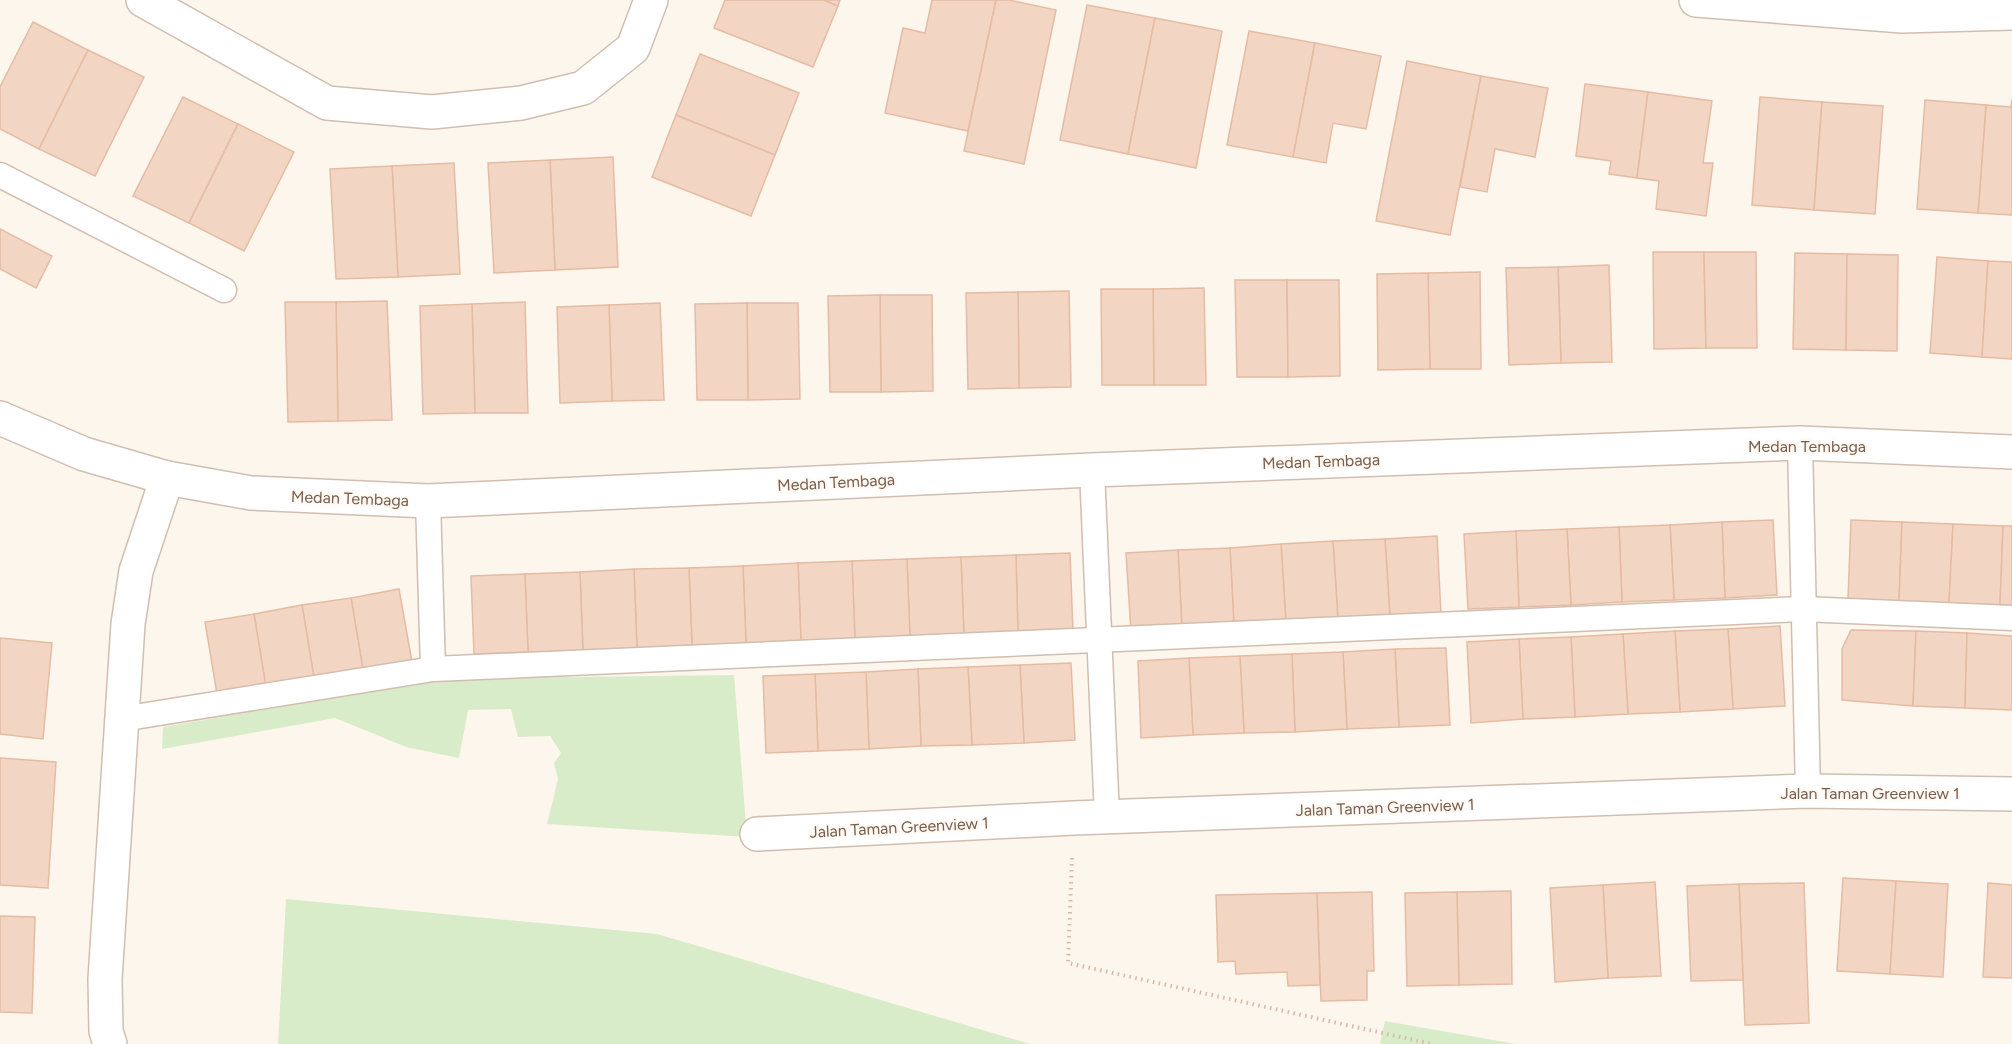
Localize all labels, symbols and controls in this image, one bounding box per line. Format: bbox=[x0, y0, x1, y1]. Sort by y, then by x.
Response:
street label: Medan Tembaga bbox=[1748, 437, 1866, 456]
street label: Medan Tembaga bbox=[1262, 450, 1380, 473]
street label: Medan Tembaga bbox=[777, 470, 895, 495]
street label: Medan Tembaga bbox=[291, 487, 409, 510]
street label: Jalan Taman Greenview 1 bbox=[1780, 784, 1960, 803]
street label: Jalan Taman Greenview 1 bbox=[1295, 795, 1475, 820]
street label: Jalan Taman Greenview 1 bbox=[809, 813, 989, 842]

